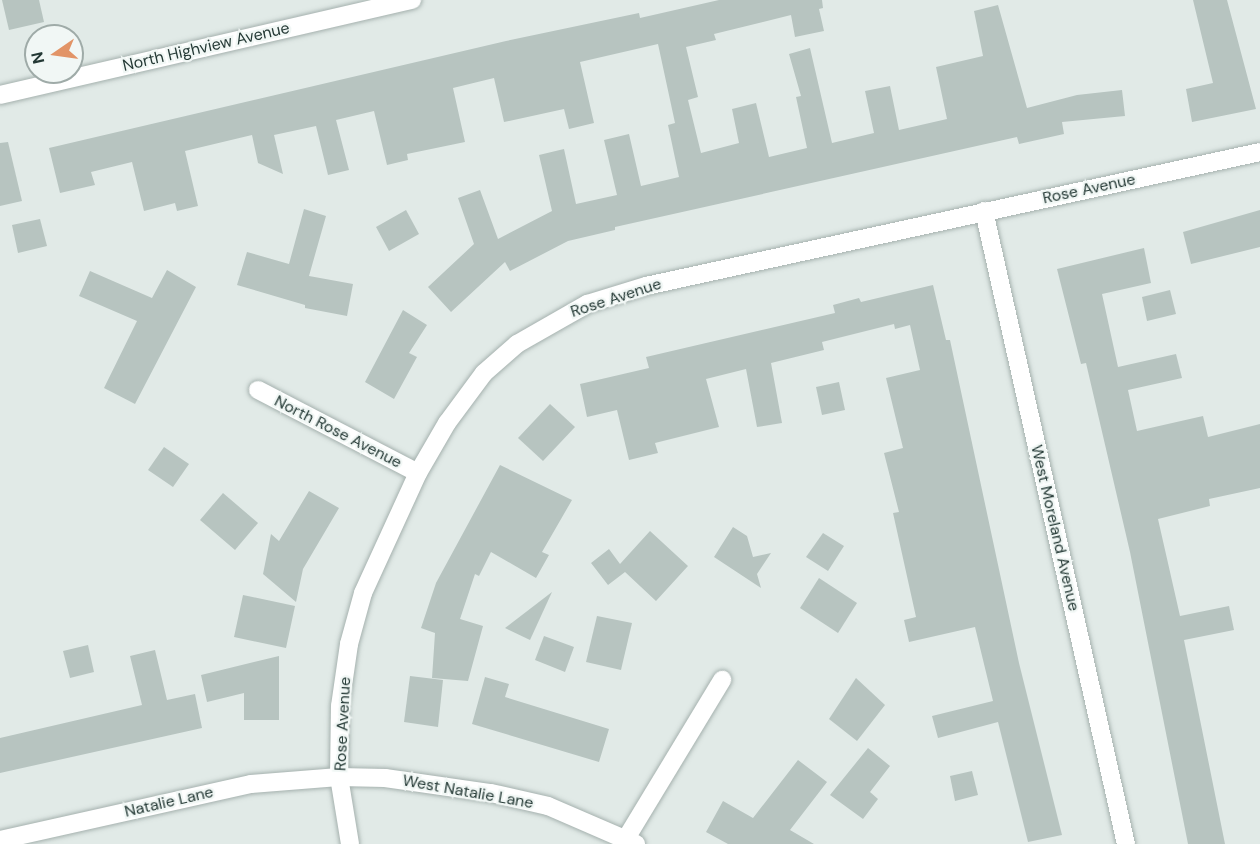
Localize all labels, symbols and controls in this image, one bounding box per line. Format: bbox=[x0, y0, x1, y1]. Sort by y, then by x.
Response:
street label: North Highview Avenue bbox=[121, 18, 291, 76]
north arrow bbox=[24, 24, 84, 84]
text: N bbox=[26, 50, 49, 66]
street label: Rose Avenue bbox=[1041, 170, 1137, 208]
street label: Rose Avenue bbox=[568, 274, 664, 322]
street label: North Rose Avenue bbox=[271, 392, 405, 472]
street label: West Moreland Avenue bbox=[1027, 443, 1083, 613]
street label: Rose Avenue bbox=[331, 676, 355, 772]
street label: West Natalie Lane bbox=[401, 771, 535, 813]
street label: Natalie Lane bbox=[123, 782, 215, 822]

